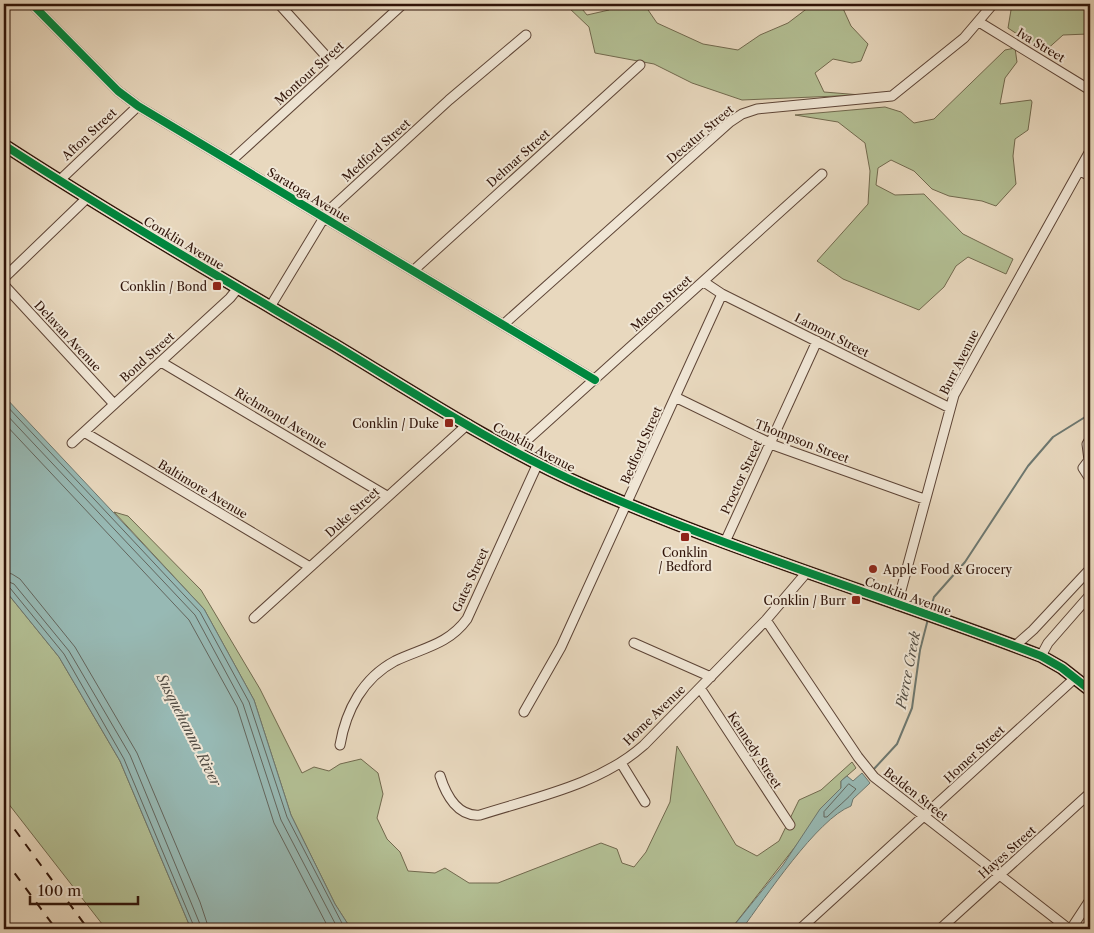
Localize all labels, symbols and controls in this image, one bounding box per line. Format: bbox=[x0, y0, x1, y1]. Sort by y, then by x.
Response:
street label: Iva Street bbox=[1014, 25, 1069, 66]
street label: Montour Street bbox=[271, 38, 347, 108]
street label: Decatur Street bbox=[663, 101, 737, 166]
street label: Afton Street bbox=[58, 104, 120, 164]
street label: Medford Street bbox=[339, 115, 414, 185]
street label: Delmar Street bbox=[483, 125, 553, 190]
street label: Saratoga Avenue bbox=[265, 164, 353, 226]
street label: Conklin Avenue bbox=[141, 213, 227, 273]
street label: Macon Street bbox=[627, 271, 695, 334]
place label: Conklin / Bond bbox=[120, 279, 208, 294]
marker: Conklin / Bond bbox=[211, 280, 223, 292]
street label: Delavan Avenue bbox=[31, 297, 105, 375]
street label: Lamont Street bbox=[792, 310, 872, 361]
street label: Burr Avenue bbox=[936, 327, 982, 397]
street label: Bond Street bbox=[117, 328, 178, 385]
street label: Richmond Avenue bbox=[232, 385, 330, 452]
street label: Bedford Street bbox=[617, 403, 665, 486]
place label: Conklin / Duke bbox=[352, 416, 439, 431]
street label: Thompson Street bbox=[753, 416, 852, 466]
marker: Conklin / Duke bbox=[443, 417, 455, 429]
street label: Conklin Avenue bbox=[490, 419, 578, 475]
street label: Proctor Street bbox=[717, 437, 765, 516]
street label: Baltimore Avenue bbox=[156, 456, 251, 522]
street label: Duke Street bbox=[322, 483, 383, 540]
marker: Conklin / Bedford bbox=[679, 531, 691, 543]
street label: Gates Street bbox=[449, 545, 492, 615]
place label: Conklin / Bedford bbox=[658, 545, 713, 574]
place label: Apple Food & Grocery bbox=[882, 562, 1013, 577]
marker: Apple Food & Grocery bbox=[867, 563, 879, 575]
street label: Conklin Avenue bbox=[863, 573, 954, 619]
place label: Conklin / Burr bbox=[764, 593, 846, 608]
marker: Conklin / Burr bbox=[850, 594, 862, 606]
water label: Pierce Creek bbox=[891, 629, 924, 711]
water label: Susquehanna River bbox=[152, 670, 226, 791]
street label: Home Avenue bbox=[620, 681, 688, 748]
street label: Kennedy Street bbox=[725, 709, 786, 792]
street label: Homer Street bbox=[941, 722, 1008, 786]
street label: Belden Street bbox=[881, 764, 952, 824]
street label: Hayes Street bbox=[975, 822, 1039, 882]
scale bar bbox=[30, 873, 138, 905]
text: 100 m bbox=[38, 881, 81, 900]

